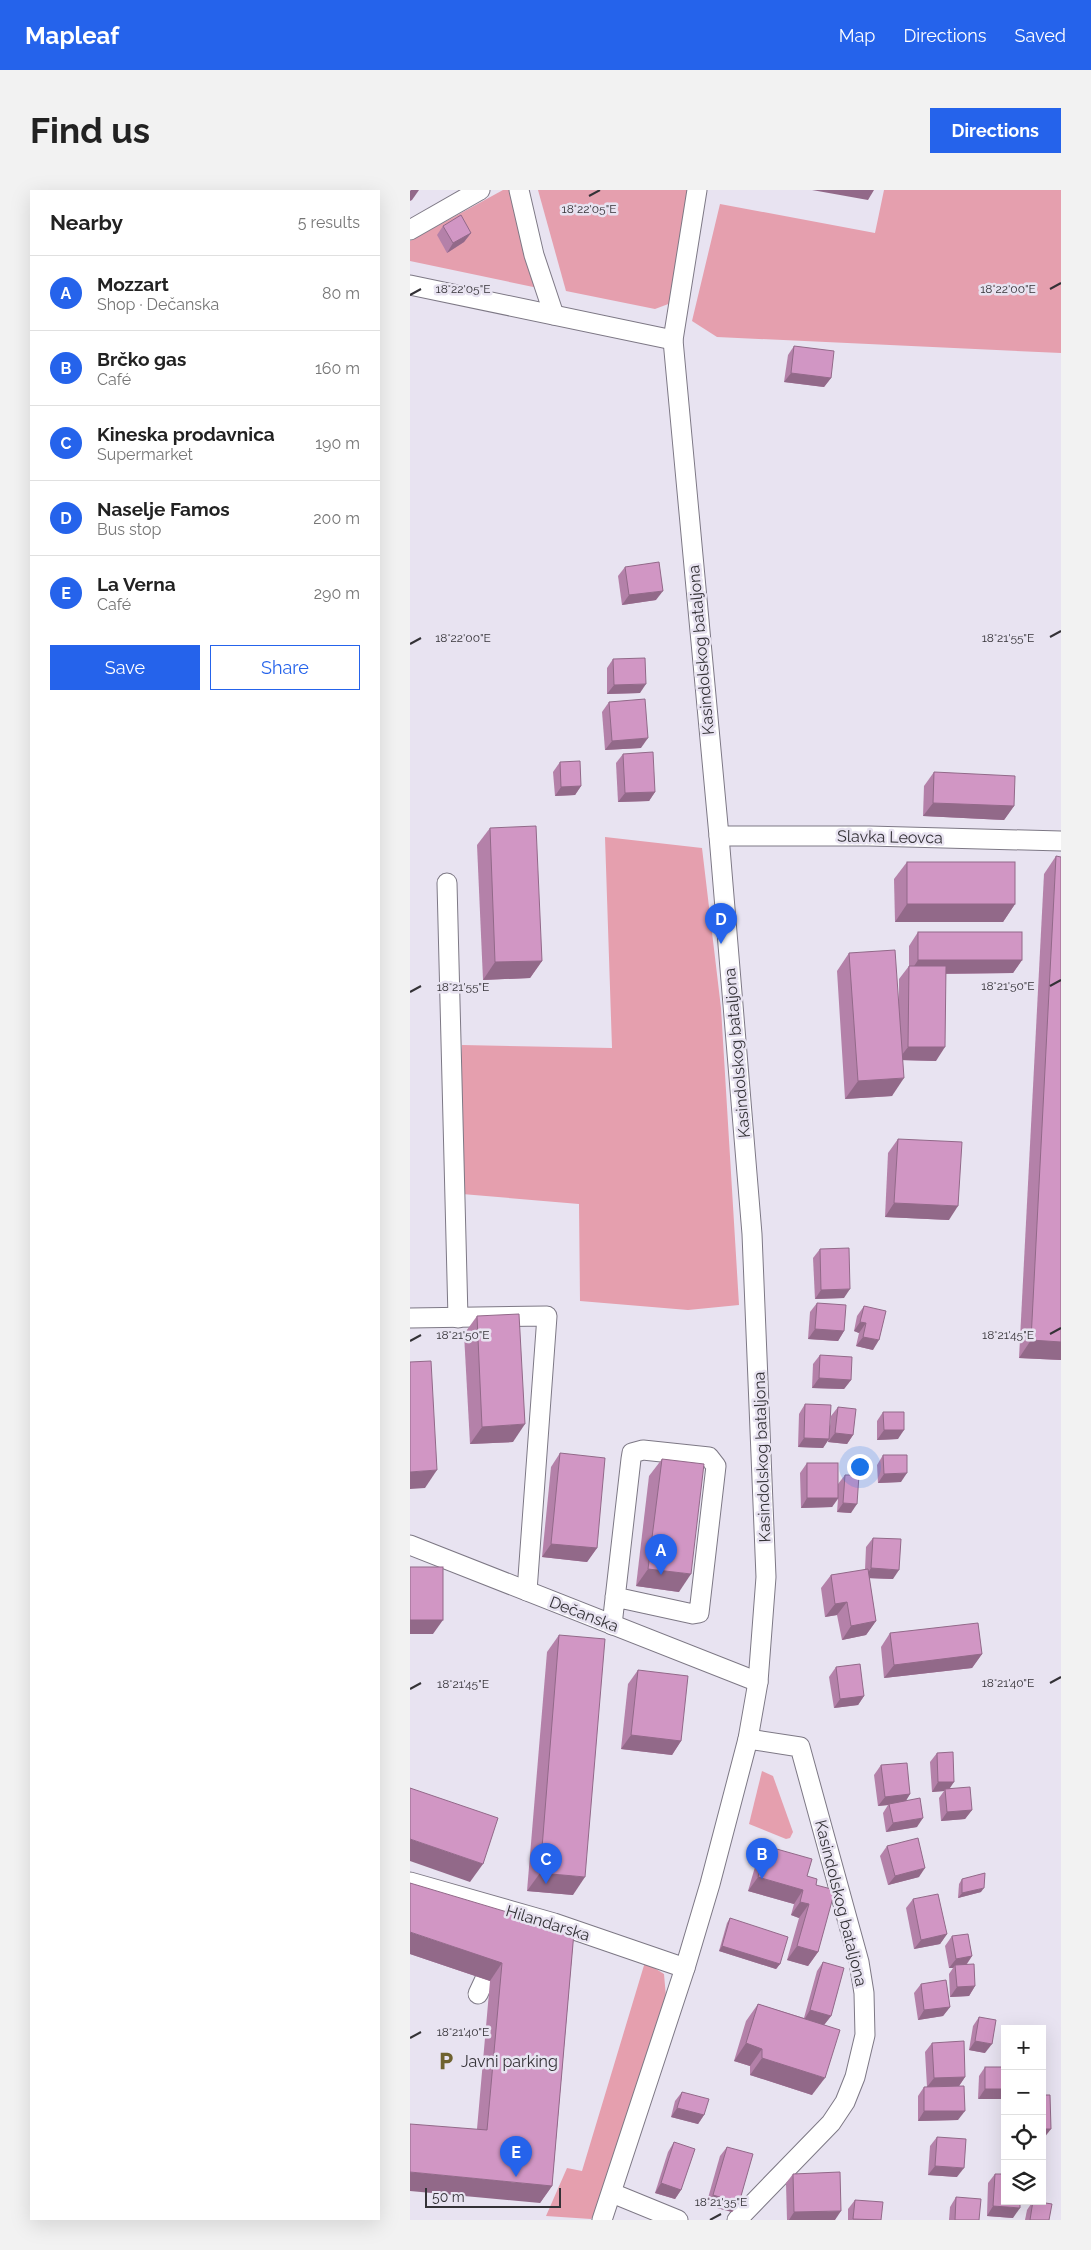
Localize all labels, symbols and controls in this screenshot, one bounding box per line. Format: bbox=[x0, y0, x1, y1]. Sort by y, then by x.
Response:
text: Mapleaf bbox=[25, 21, 119, 50]
text: Map bbox=[839, 25, 875, 46]
text: Directions bbox=[903, 25, 987, 46]
text: Saved bbox=[1015, 25, 1066, 46]
button: Directions bbox=[930, 108, 1061, 153]
text: Find us bbox=[30, 110, 150, 151]
text: 18°22'05"E bbox=[562, 202, 616, 216]
text: Nearby bbox=[50, 210, 123, 235]
text: 5 results bbox=[298, 213, 360, 232]
text: Mozzart bbox=[97, 273, 169, 295]
text: 18°22'05"E bbox=[436, 282, 490, 296]
text: 18°22'00"E bbox=[980, 282, 1036, 296]
text: A bbox=[61, 284, 71, 303]
text: 80 m bbox=[322, 284, 360, 303]
text: Shop · Dečanska bbox=[97, 295, 219, 314]
text: Brčko gas bbox=[97, 348, 186, 370]
text: B bbox=[61, 359, 71, 378]
text: 160 m bbox=[315, 359, 360, 378]
text: Café bbox=[97, 370, 131, 389]
text: Kineska prodavnica bbox=[97, 423, 275, 445]
text: C bbox=[61, 434, 71, 453]
text: 190 m bbox=[315, 434, 360, 453]
text: Supermarket bbox=[97, 445, 193, 464]
text: Naselje Famos bbox=[97, 498, 230, 520]
text: D bbox=[60, 509, 72, 528]
text: 200 m bbox=[313, 509, 360, 528]
text: Bus stop bbox=[97, 520, 161, 539]
street label: Kasindolskog bataljona bbox=[684, 564, 718, 736]
text: La Verna bbox=[97, 573, 176, 595]
text: E bbox=[61, 584, 71, 603]
text: 290 m bbox=[314, 584, 360, 603]
text: Café bbox=[97, 595, 131, 614]
text: 18°22'00"E bbox=[435, 631, 491, 645]
text: 18°21'55"E bbox=[982, 631, 1034, 645]
button: Save bbox=[50, 645, 200, 690]
button: Share bbox=[210, 645, 360, 690]
street label: Slavka Leovca bbox=[837, 827, 943, 847]
pin: D bbox=[705, 903, 737, 944]
street label: Kasindolskog bataljona bbox=[720, 967, 754, 1139]
text: 18°21'50"E bbox=[981, 979, 1035, 993]
text: 18°21'55"E bbox=[437, 980, 489, 994]
text: 18°21'50"E bbox=[436, 1328, 490, 1342]
text: 18°21'45"E bbox=[982, 1328, 1034, 1342]
street label: Kasindolskog bataljona bbox=[750, 1371, 774, 1543]
your location bbox=[847, 1454, 873, 1480]
pin: A bbox=[645, 1534, 677, 1575]
street label: Dečanska bbox=[547, 1592, 621, 1636]
text: 18°21'40"E bbox=[982, 1676, 1034, 1690]
text: 18°21'45"E bbox=[437, 1677, 489, 1691]
street label: Kasindolskog bataljona bbox=[811, 1818, 871, 1988]
pin: B bbox=[746, 1838, 778, 1879]
pin: C bbox=[530, 1843, 562, 1884]
street label: Hilandarska bbox=[504, 1901, 592, 1945]
text: 18°21'40"E bbox=[437, 2025, 489, 2039]
map controls bbox=[1001, 2025, 1046, 2205]
button: + bbox=[1001, 2025, 1046, 2070]
parking icon: Javni parking bbox=[435, 2050, 457, 2072]
place label: Javni parking bbox=[461, 2052, 558, 2071]
button: − bbox=[1001, 2070, 1046, 2115]
button: locate bbox=[1001, 2115, 1046, 2160]
pin: E bbox=[500, 2136, 532, 2177]
button: layers bbox=[1001, 2160, 1046, 2205]
scale bar bbox=[425, 2185, 561, 2208]
text: 50 m bbox=[432, 2189, 465, 2205]
text: 18°21'35"E bbox=[695, 2195, 747, 2209]

